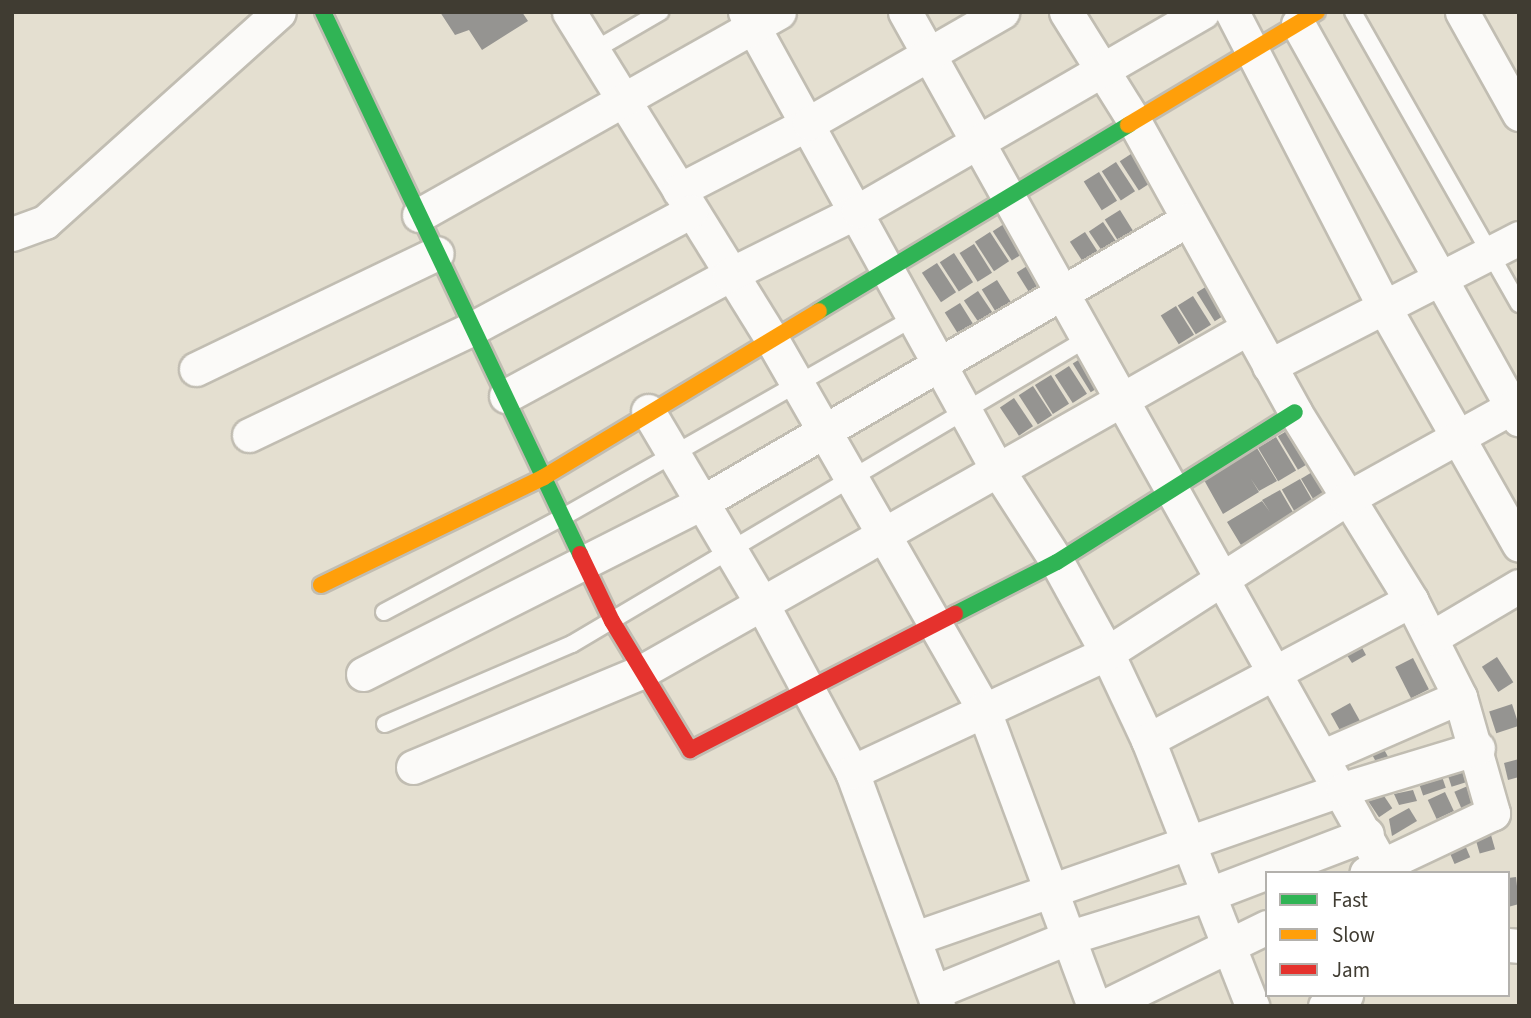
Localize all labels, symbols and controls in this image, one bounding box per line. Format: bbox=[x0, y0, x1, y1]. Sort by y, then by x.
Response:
legend bbox=[1265, 871, 1510, 997]
text: Fast bbox=[1332, 885, 1368, 915]
text: Slow bbox=[1332, 920, 1375, 950]
text: Jam bbox=[1332, 955, 1370, 985]

